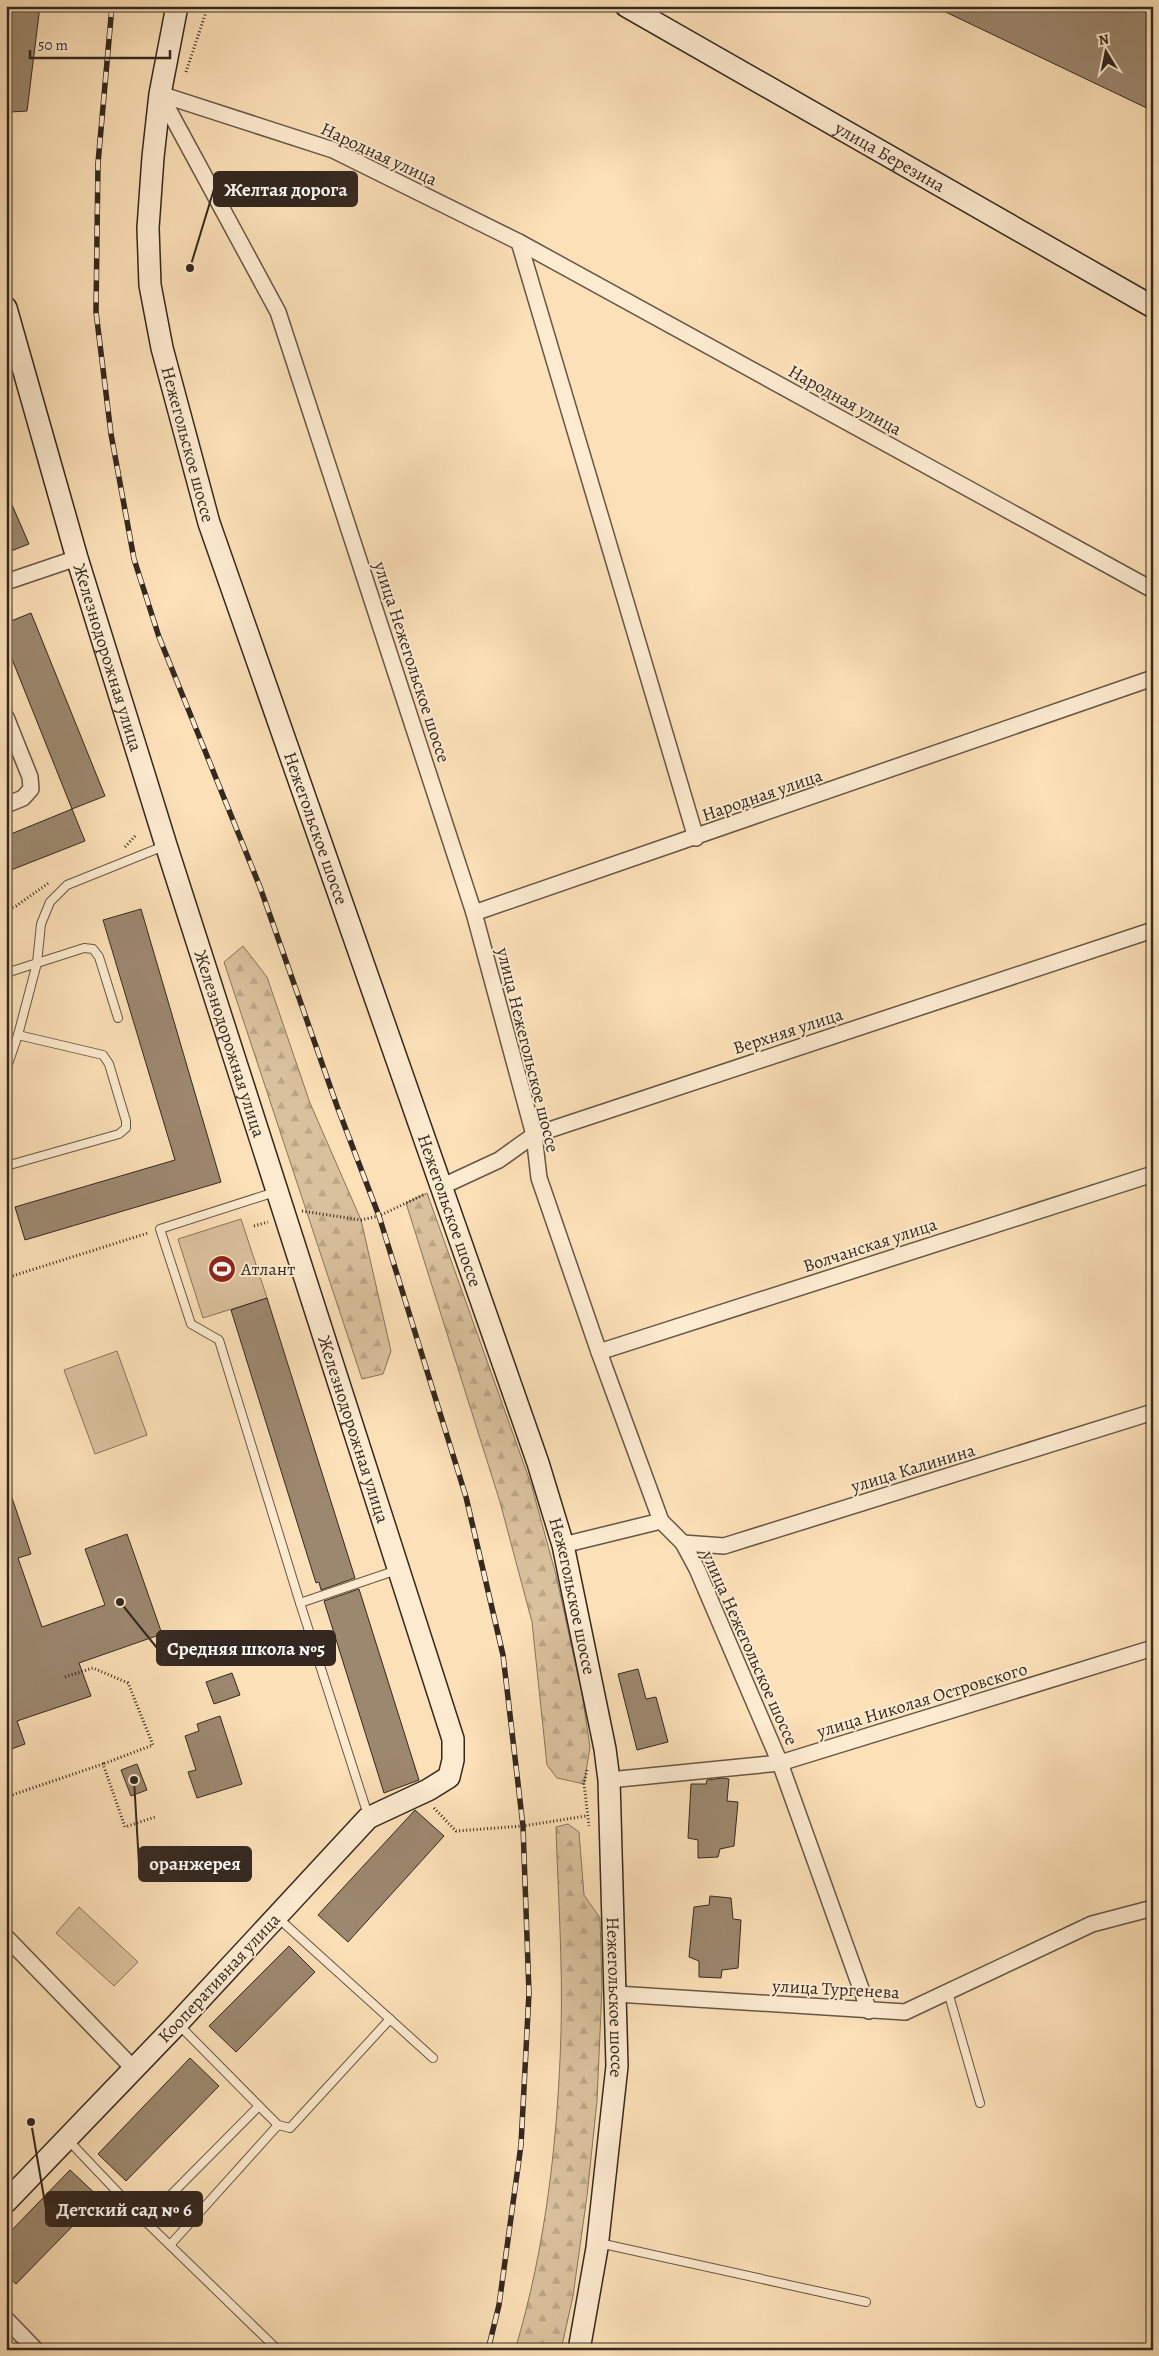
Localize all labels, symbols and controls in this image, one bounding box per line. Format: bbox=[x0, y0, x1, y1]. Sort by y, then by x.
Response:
scale bar bbox=[30, 28, 170, 60]
north arrow bbox=[1082, 28, 1132, 78]
text: N bbox=[1097, 29, 1111, 50]
text: 50 m bbox=[38, 35, 68, 55]
street label: улица Березина bbox=[830, 115, 950, 198]
street label: Народная улица bbox=[317, 117, 442, 192]
callout: Желтая дорога bbox=[214, 172, 357, 206]
text: Желтая дорога bbox=[224, 177, 349, 203]
street label: Народная улица bbox=[784, 359, 906, 441]
street label: Нежегольское шоссе bbox=[155, 363, 220, 525]
street label: улица Нежегольское шоссе bbox=[368, 557, 456, 766]
street label: Железнодорожная улица bbox=[67, 561, 148, 755]
street label: Нежегольское шоссе bbox=[278, 748, 354, 908]
street label: Народная улица bbox=[699, 763, 826, 827]
street label: улица Нежегольское шоссе bbox=[491, 944, 565, 1155]
street label: Железнодорожная улица bbox=[188, 947, 271, 1141]
street label: Верхняя улица bbox=[730, 1002, 847, 1060]
street label: Нежегольское шоссе bbox=[412, 1131, 488, 1290]
street label: Волчанская улица bbox=[800, 1212, 941, 1278]
sports icon: Атлант bbox=[207, 1254, 237, 1284]
place label: Атлант bbox=[240, 1257, 295, 1281]
street label: Железнодорожная улица bbox=[312, 1333, 395, 1527]
street label: улица Калинина bbox=[847, 1438, 979, 1499]
street label: Нежегольское шоссе bbox=[543, 1514, 601, 1677]
street label: улица Нежегольское шоссе bbox=[696, 1546, 804, 1749]
callout: Средняя школа №5 bbox=[157, 1631, 335, 1665]
text: Средняя школа №5 bbox=[167, 1636, 325, 1662]
street label: улица Николая Островского bbox=[813, 1657, 1030, 1744]
callout: оранжерея bbox=[139, 1847, 251, 1881]
text: оранжерея bbox=[149, 1851, 241, 1877]
street label: Кооперативная улица bbox=[152, 1907, 286, 2048]
street label: Нежегольское шоссе bbox=[601, 1917, 629, 2079]
street label: улица Тургенева bbox=[771, 1974, 901, 2004]
callout: Детский сад № 6 bbox=[46, 2192, 202, 2226]
text: Детский сад № 6 bbox=[56, 2197, 192, 2223]

